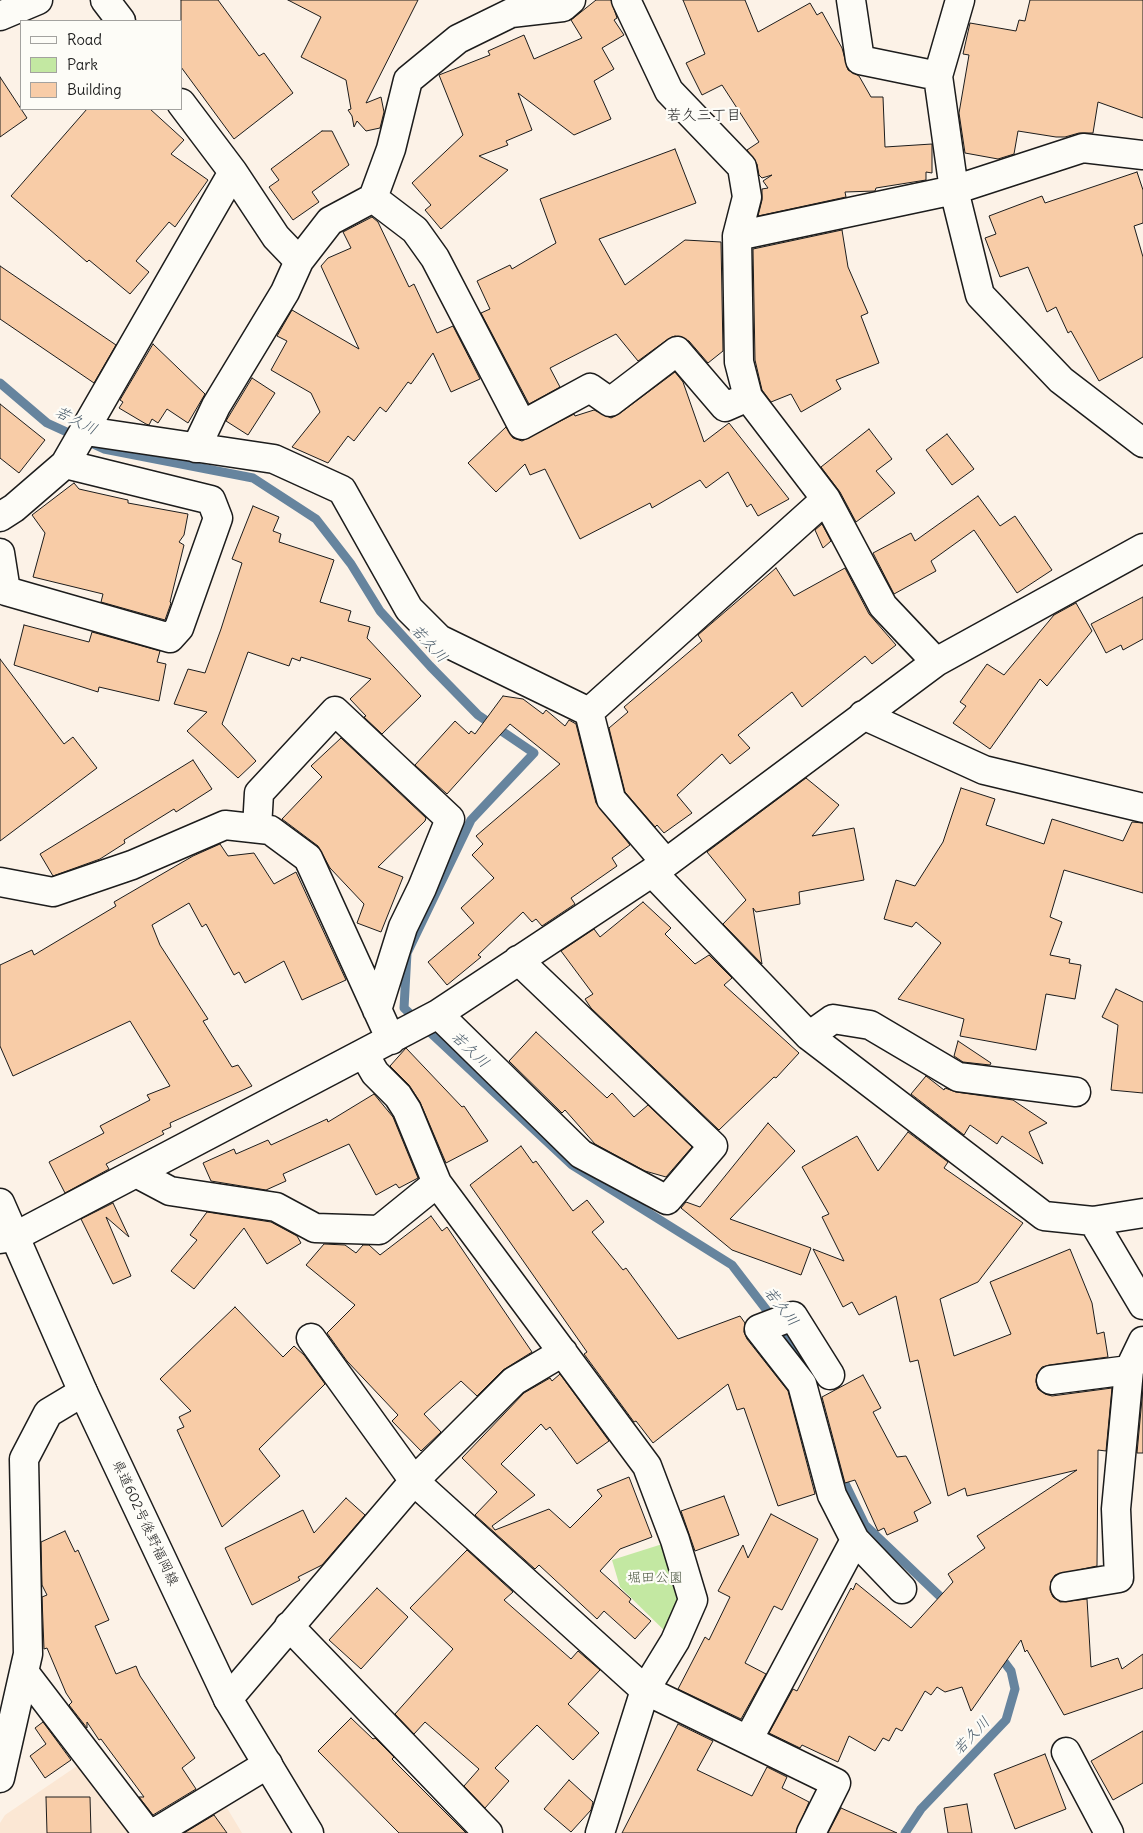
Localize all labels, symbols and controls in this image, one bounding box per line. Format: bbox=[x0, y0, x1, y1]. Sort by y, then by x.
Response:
legend bbox=[20, 20, 182, 110]
text: Road bbox=[67, 30, 102, 49]
text: Park bbox=[67, 55, 98, 74]
text: Building bbox=[67, 80, 122, 99]
district label: 若久三丁目 bbox=[667, 107, 741, 125]
water label: 若久川 bbox=[52, 403, 100, 439]
water label: 若久川 bbox=[407, 621, 451, 667]
water label: 若久川 bbox=[447, 1028, 493, 1072]
water label: 若久川 bbox=[760, 1284, 802, 1330]
street label: 県道602号後野福岡線 bbox=[108, 1457, 182, 1589]
park label: 堀田公園 bbox=[627, 1570, 683, 1586]
water label: 若久川 bbox=[950, 1714, 994, 1758]

